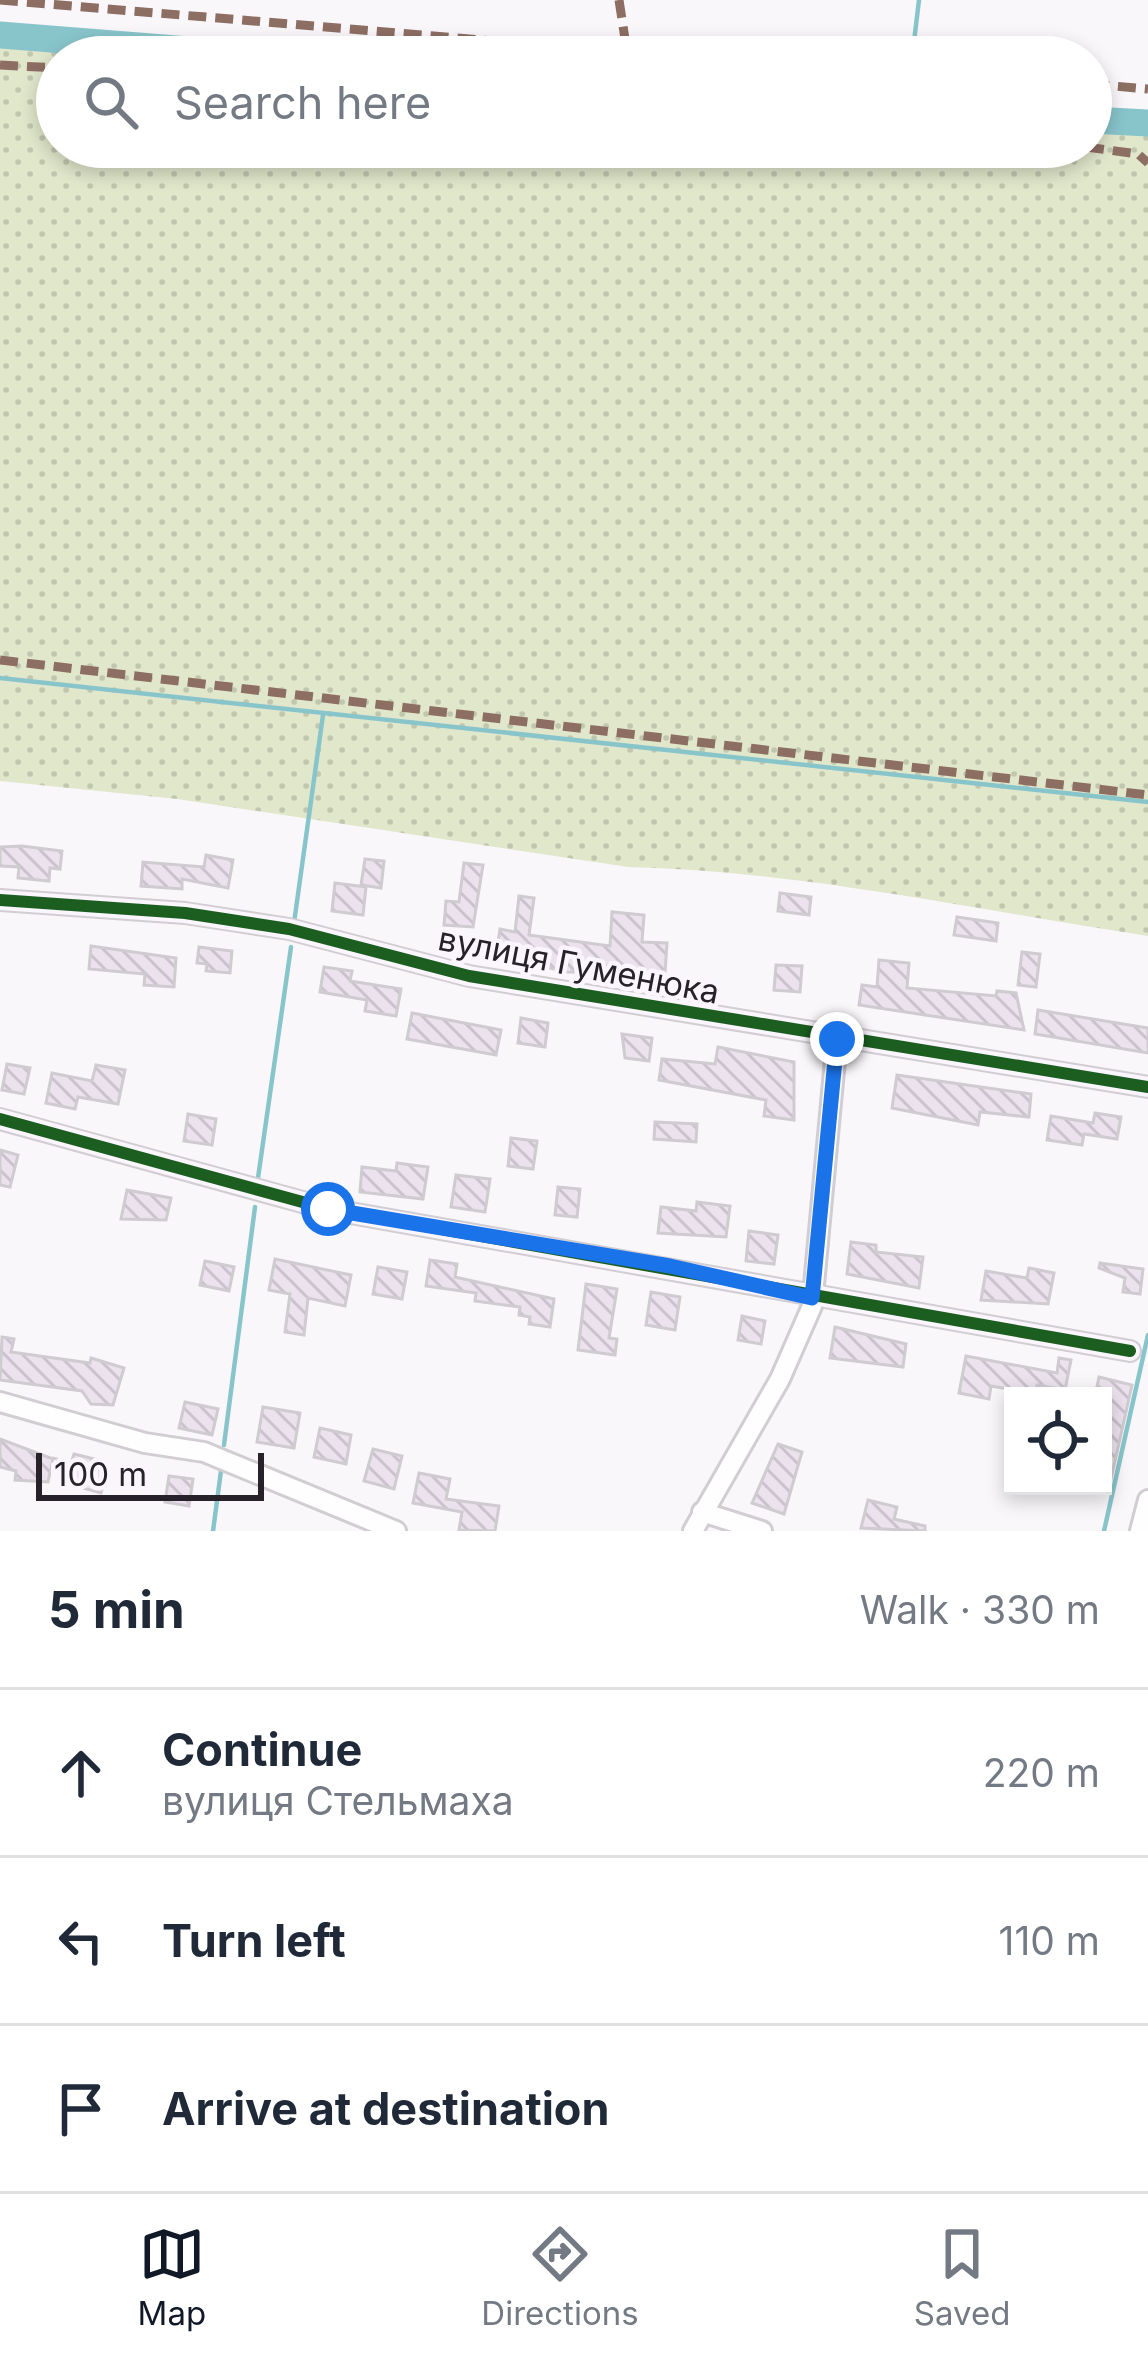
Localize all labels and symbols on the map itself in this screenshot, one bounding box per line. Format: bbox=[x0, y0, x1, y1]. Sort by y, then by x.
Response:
street label: вулиця Гуменюка bbox=[435, 918, 723, 1012]
route end bbox=[810, 1012, 864, 1066]
route start bbox=[301, 1182, 355, 1236]
scale bar bbox=[36, 1447, 264, 1500]

